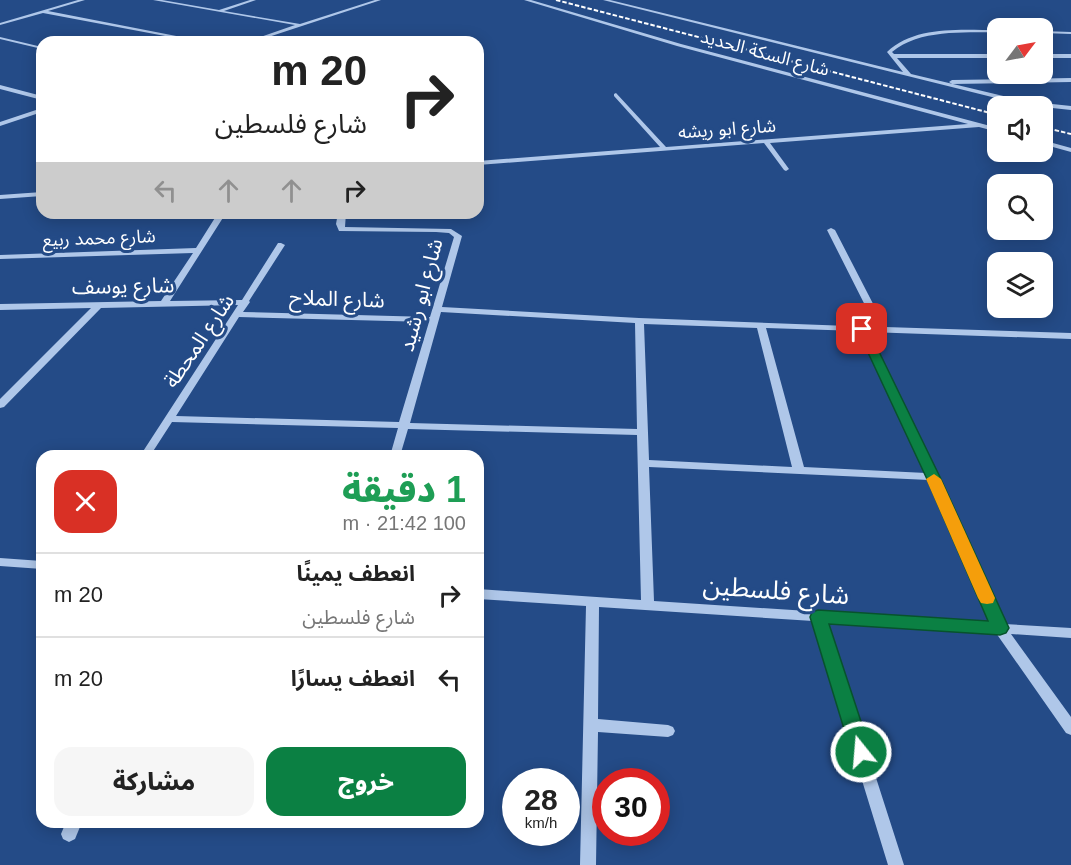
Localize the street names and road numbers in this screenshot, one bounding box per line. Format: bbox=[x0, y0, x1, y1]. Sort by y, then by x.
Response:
street label: شارع السكة الحديد bbox=[698, 26, 831, 84]
street label: شارع ابو ريشه bbox=[677, 116, 777, 146]
street label: شارع محمد ربيع bbox=[42, 226, 156, 254]
street label: شارع ابو رشيد bbox=[394, 236, 450, 355]
street label: شارع يوسف bbox=[72, 273, 174, 302]
street label: شارع الملاح bbox=[289, 285, 385, 316]
street label: شارع المحطة bbox=[159, 290, 242, 394]
street label: شارع فلسطين bbox=[702, 570, 850, 614]

